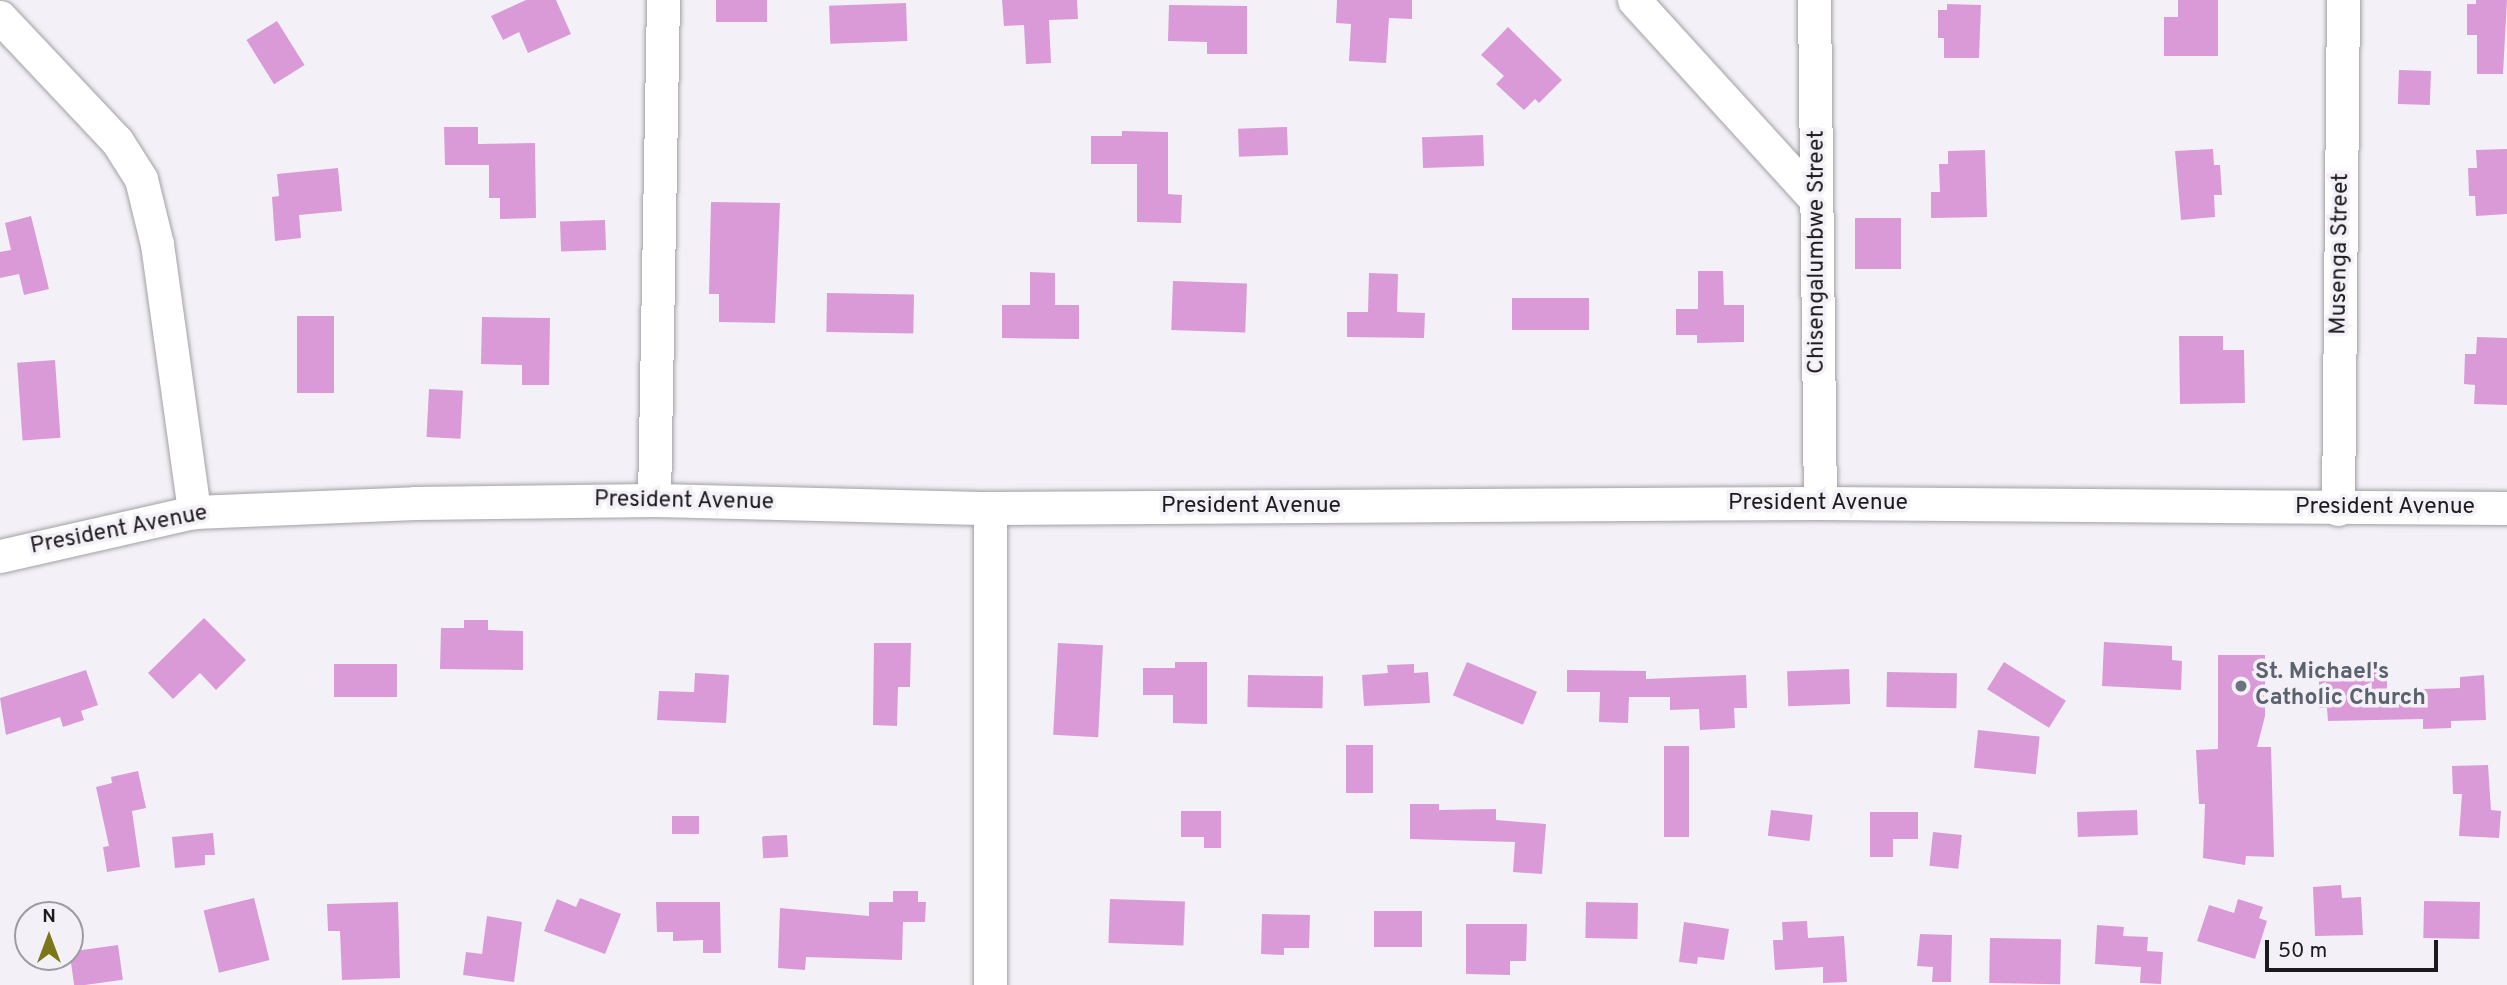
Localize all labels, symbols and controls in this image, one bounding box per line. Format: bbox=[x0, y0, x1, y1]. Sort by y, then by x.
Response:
street label: Chisengalumbwe Street bbox=[1804, 130, 1832, 374]
street label: Musenga Street bbox=[2326, 173, 2356, 335]
street label: President Avenue bbox=[593, 487, 775, 517]
street label: President Avenue bbox=[1728, 490, 1908, 518]
street label: President Avenue bbox=[1161, 493, 1341, 521]
street label: President Avenue bbox=[2295, 494, 2475, 522]
street label: President Avenue bbox=[28, 500, 210, 562]
place label: St. Michael's Catholic Church bbox=[2255, 659, 2426, 713]
marker: St. Michael's Catholic Church bbox=[2233, 678, 2249, 694]
north arrow bbox=[14, 901, 84, 971]
text: N bbox=[42, 905, 56, 929]
scale bar bbox=[2269, 926, 2442, 970]
text: 50 m bbox=[2278, 938, 2327, 965]

